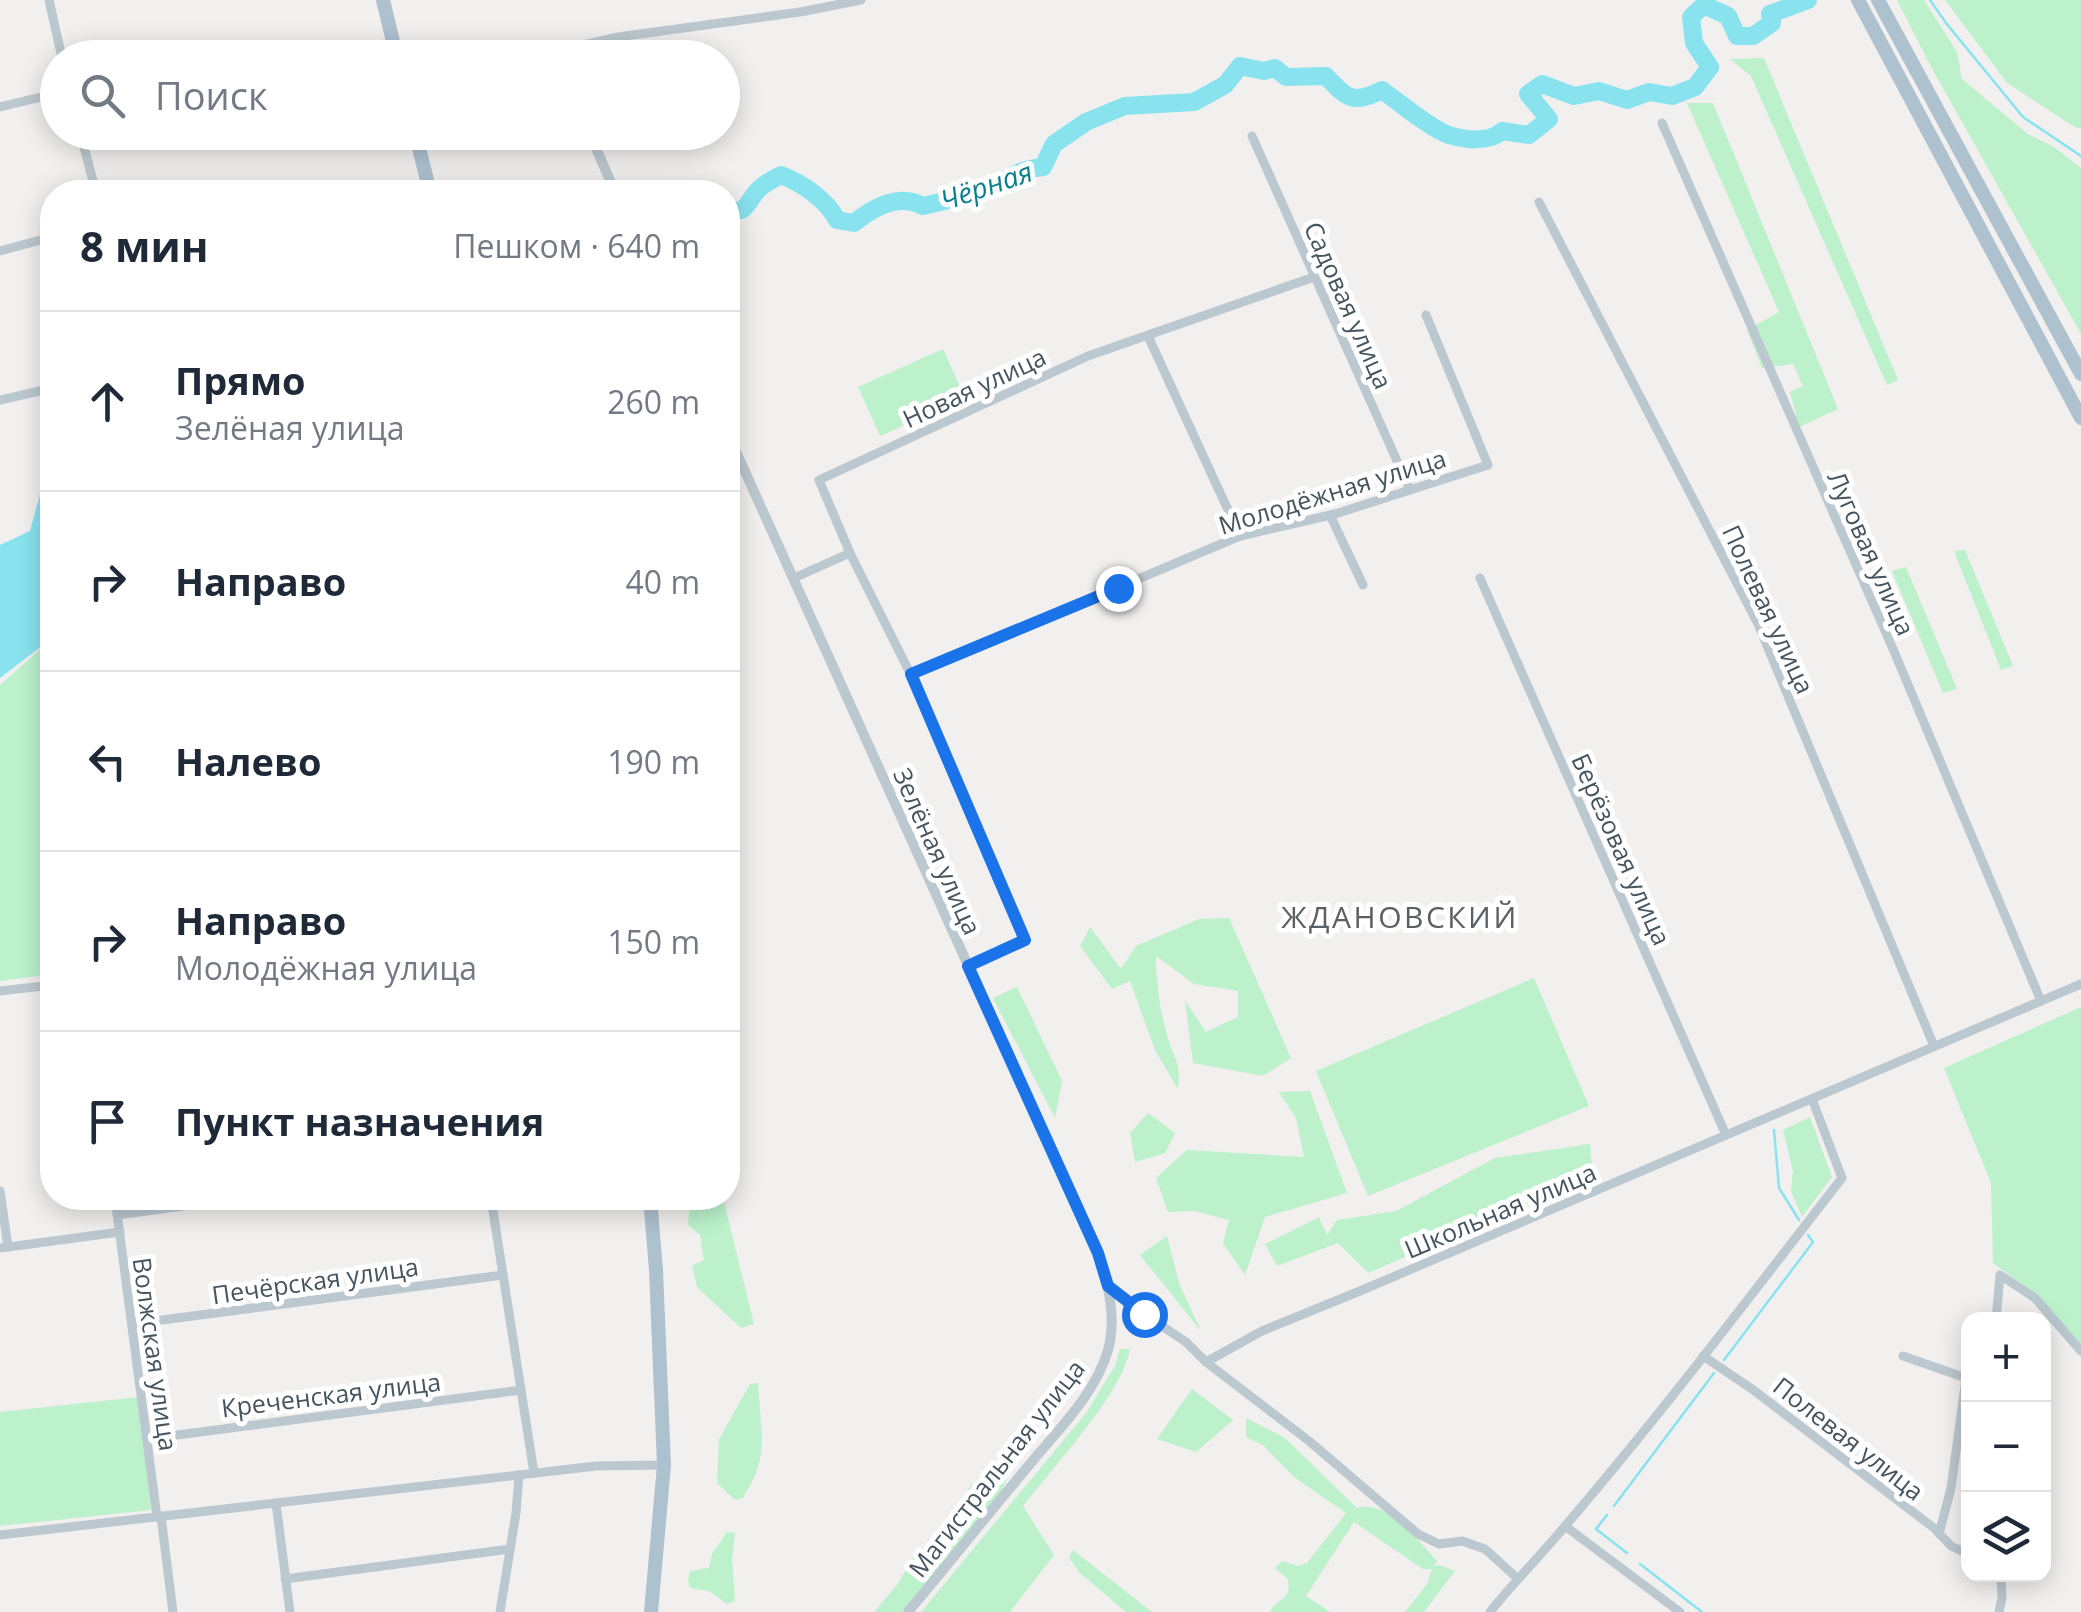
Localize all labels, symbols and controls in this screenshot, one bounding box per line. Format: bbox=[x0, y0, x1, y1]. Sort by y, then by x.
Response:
search box bbox=[40, 40, 740, 150]
icon: search bbox=[75, 68, 130, 123]
text: Поиск bbox=[155, 69, 268, 121]
water label: Чёрная bbox=[935, 152, 1037, 218]
street label: Садовая улица bbox=[1297, 216, 1401, 394]
text: 8 мин bbox=[80, 217, 208, 274]
text: Пешком · 640 m bbox=[453, 224, 700, 267]
street label: Новая улица bbox=[897, 339, 1051, 435]
text: Прямо bbox=[175, 354, 306, 406]
icon: ahead bbox=[80, 374, 135, 429]
text: 260 m bbox=[607, 380, 700, 423]
text: Зелёная улица bbox=[175, 406, 404, 449]
street label: Молодёжная улица bbox=[1214, 440, 1450, 542]
street label: Луговая улица bbox=[1821, 465, 1923, 641]
street label: Полевая улица bbox=[1715, 519, 1823, 699]
icon: right bbox=[80, 554, 135, 609]
text: Направо bbox=[175, 555, 346, 607]
text: 40 m bbox=[625, 560, 700, 603]
route end bbox=[1096, 566, 1142, 612]
icon: left bbox=[80, 734, 135, 789]
text: Налево bbox=[175, 735, 321, 787]
text: 190 m bbox=[607, 740, 700, 783]
street label: Берёзовая улица bbox=[1564, 748, 1680, 950]
street label: Зелёная улица bbox=[886, 762, 990, 940]
text: Направо bbox=[175, 894, 346, 946]
district label: ЖДАНОВСКИЙ bbox=[1281, 896, 1519, 937]
icon: right bbox=[80, 914, 135, 969]
text: 150 m bbox=[607, 920, 700, 963]
text: Молодёжная улица bbox=[175, 946, 477, 989]
icon: arrive bbox=[80, 1094, 135, 1149]
text: Пункт назначения bbox=[175, 1095, 544, 1147]
street label: Школьная улица bbox=[1399, 1154, 1601, 1266]
street label: Печёрская улица bbox=[210, 1249, 420, 1311]
street label: Волжская улица bbox=[126, 1255, 186, 1453]
route start bbox=[1122, 1292, 1168, 1338]
map controls bbox=[1961, 1312, 2051, 1582]
button: + bbox=[1961, 1312, 2051, 1402]
street label: Магистральная улица bbox=[900, 1352, 1092, 1584]
street label: Креченская улица bbox=[219, 1364, 443, 1424]
street label: Полевая улица bbox=[1767, 1368, 1931, 1508]
button: − bbox=[1961, 1402, 2051, 1492]
button: layers bbox=[1961, 1492, 2051, 1582]

